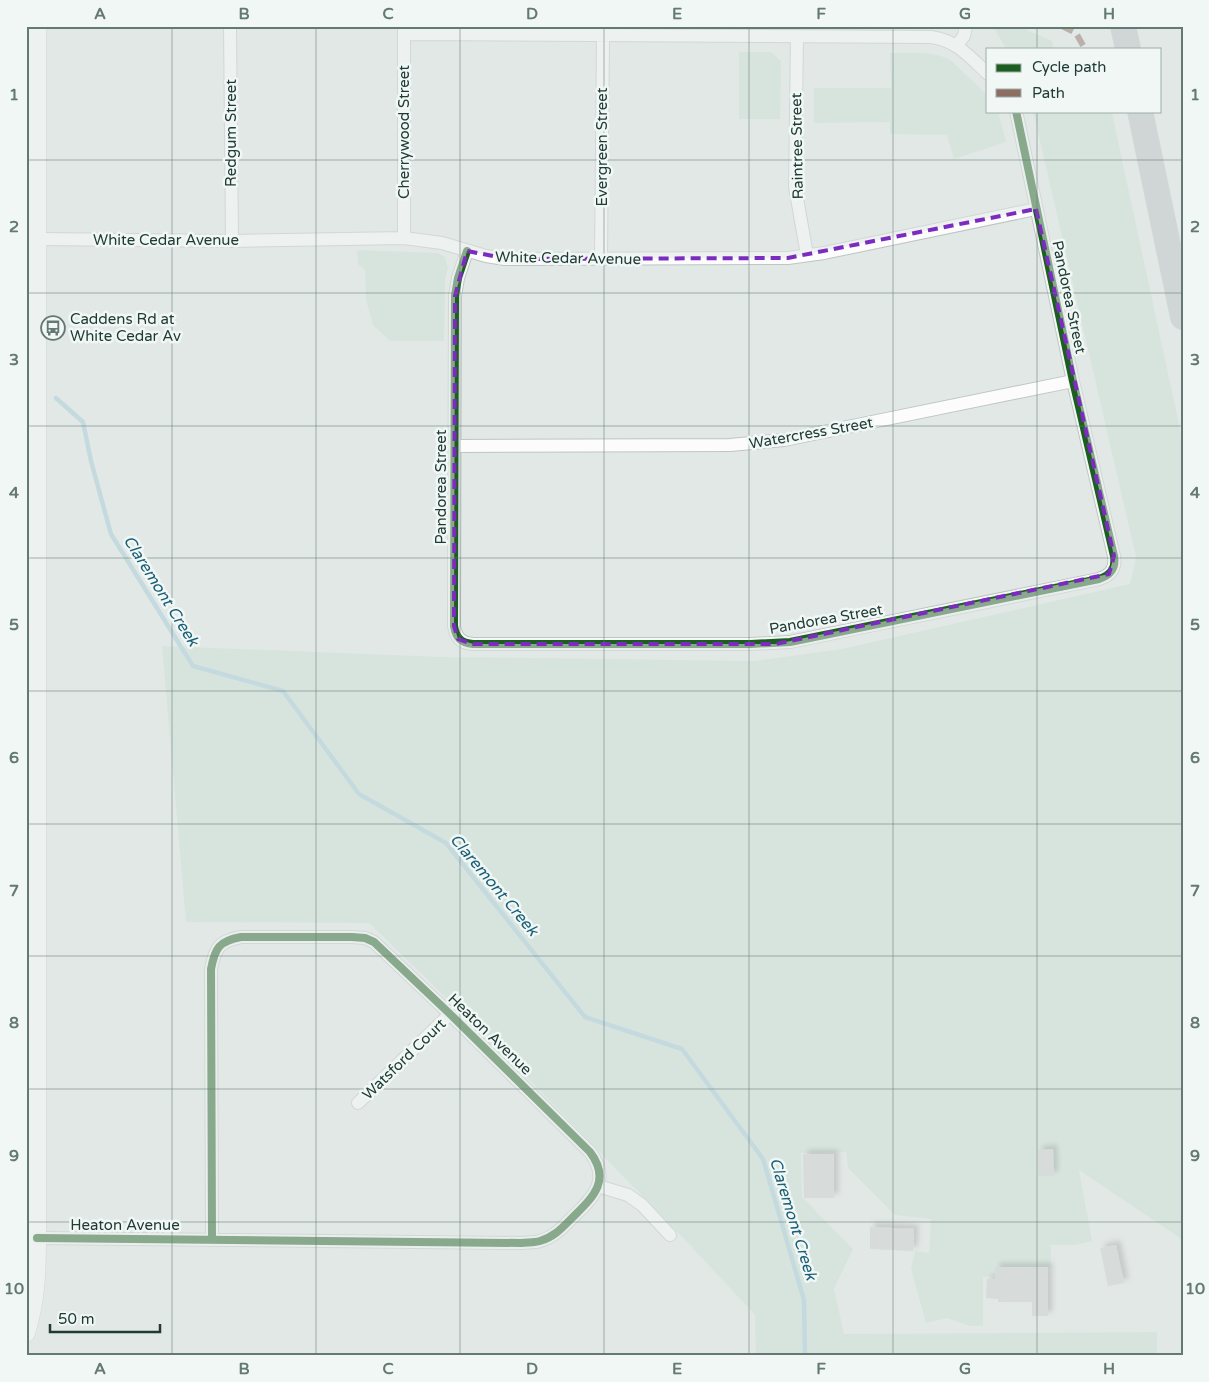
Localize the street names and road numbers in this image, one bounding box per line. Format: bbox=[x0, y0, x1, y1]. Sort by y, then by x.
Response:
street label: Cherrywood Street bbox=[395, 65, 413, 199]
street label: Redgum Street bbox=[222, 79, 240, 187]
street label: Evergreen Street bbox=[593, 87, 611, 207]
street label: Raintree Street bbox=[787, 92, 807, 200]
street label: White Cedar Avenue bbox=[93, 231, 239, 249]
street label: Pandorea Street bbox=[1048, 239, 1090, 355]
street label: White Cedar Avenue bbox=[495, 248, 641, 268]
street label: Watercress Street bbox=[748, 413, 875, 453]
street label: Pandorea Street bbox=[432, 429, 450, 545]
street label: Pandorea Street bbox=[768, 600, 884, 638]
street label: Heaton Avenue bbox=[444, 990, 536, 1078]
street label: Watsford Court bbox=[359, 1014, 450, 1103]
street label: Heaton Avenue bbox=[70, 1216, 180, 1234]

